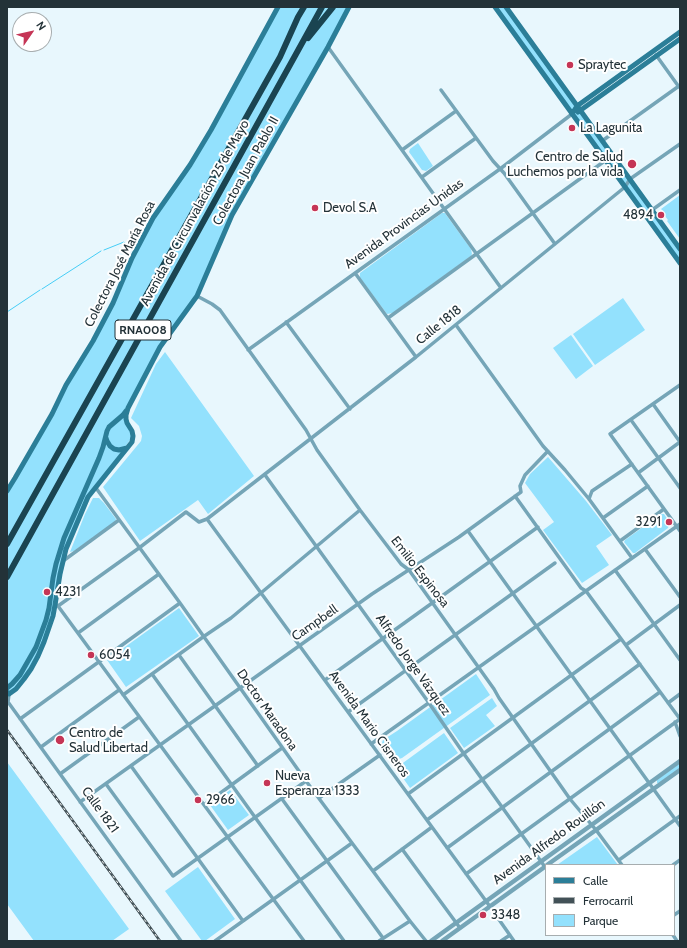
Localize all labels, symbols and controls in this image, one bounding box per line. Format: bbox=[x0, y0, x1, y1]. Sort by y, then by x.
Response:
north arrow bbox=[12, 12, 52, 52]
text: N bbox=[33, 19, 49, 33]
place label: Spraytec bbox=[578, 57, 626, 73]
marker: Spraytec bbox=[565, 60, 575, 70]
street label: Colectora Juan Pablo II bbox=[210, 114, 282, 228]
street label: Avenida de Circunvalación 25 de Mayo bbox=[137, 117, 253, 309]
place label: La Lagunita bbox=[580, 120, 642, 136]
marker: La Lagunita bbox=[567, 123, 577, 133]
place label: Centro de Salud Luchemos por la vida bbox=[507, 149, 623, 180]
marker: Centro de Salud Luchemos por la vida bbox=[626, 158, 638, 170]
street label: Avenida Provincias Unidas bbox=[342, 176, 466, 272]
street label: Colectora José María Rosa bbox=[81, 198, 159, 330]
place label: Devol S.A bbox=[323, 200, 377, 216]
marker: Devol S.A bbox=[310, 203, 320, 213]
place label: 4894 bbox=[623, 207, 653, 223]
marker: 4894 bbox=[656, 210, 666, 220]
street label: Calle 1818 bbox=[413, 302, 465, 348]
road number: RNA008 bbox=[115, 320, 171, 340]
place label: 3291 bbox=[636, 514, 661, 530]
marker: 3291 bbox=[664, 517, 674, 527]
street label: Emilio Espinosa bbox=[387, 533, 453, 611]
place label: 4231 bbox=[55, 584, 81, 600]
marker: 4231 bbox=[42, 587, 52, 597]
street label: Campbell bbox=[289, 601, 341, 645]
street label: Alfredo Jorge Vázquez bbox=[372, 611, 454, 719]
place label: 6054 bbox=[99, 647, 130, 663]
marker: 6054 bbox=[86, 650, 96, 660]
street label: Doctor Maradona bbox=[233, 666, 301, 754]
street label: Avenida Mario Cisneros bbox=[325, 668, 413, 780]
place label: Centro de Salud Libertad bbox=[69, 725, 148, 756]
marker: Centro de Salud Libertad bbox=[54, 734, 66, 746]
place label: Nueva Esperanza 1333 bbox=[275, 768, 360, 799]
marker: Nueva Esperanza 1333 bbox=[262, 778, 272, 788]
street label: Calle 1821 bbox=[78, 784, 122, 836]
place label: 2966 bbox=[206, 792, 235, 808]
marker: 2966 bbox=[193, 795, 203, 805]
street label: Avenida Alfredo Rouillón bbox=[490, 796, 608, 888]
legend bbox=[545, 864, 675, 936]
text: Calle bbox=[583, 873, 608, 888]
text: Ferrocarril bbox=[583, 893, 633, 908]
place label: 3348 bbox=[491, 907, 520, 923]
marker: 3348 bbox=[478, 910, 488, 920]
text: Parque bbox=[583, 913, 618, 928]

